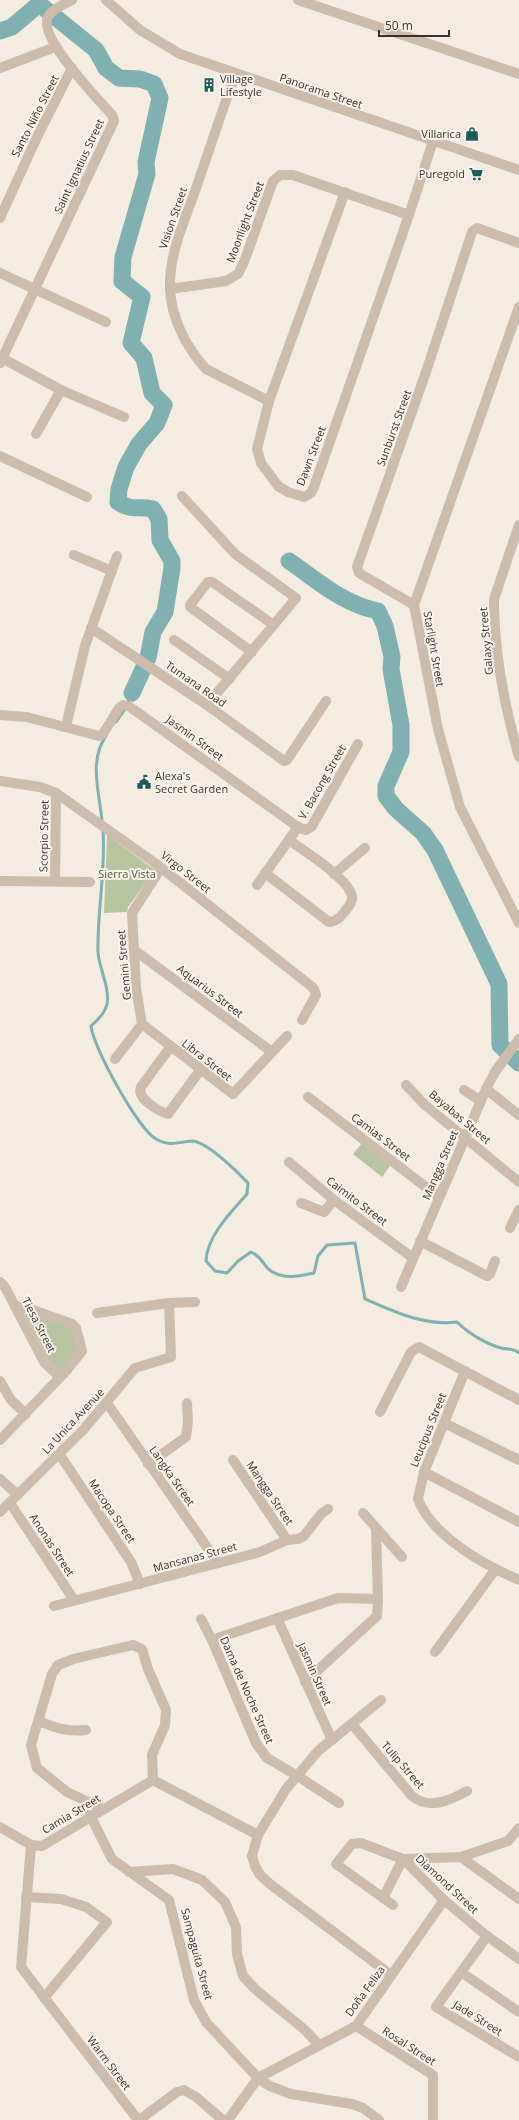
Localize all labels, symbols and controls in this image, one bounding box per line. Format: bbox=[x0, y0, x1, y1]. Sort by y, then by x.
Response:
scale bar bbox=[379, 12, 449, 38]
text: 50 m bbox=[385, 17, 413, 34]
street label: Panorama Street bbox=[278, 69, 365, 112]
place label: Village Lifestyle bbox=[220, 71, 262, 99]
street label: Santo Niño Street bbox=[7, 72, 62, 159]
building icon: Village Lifestyle bbox=[201, 77, 217, 93]
street label: Saint Ignatius Street bbox=[50, 116, 107, 215]
place label: Villarica bbox=[421, 126, 461, 141]
shop icon: Villarica bbox=[464, 126, 480, 142]
place label: Puregold bbox=[419, 166, 465, 181]
supermarket icon: Puregold bbox=[468, 166, 484, 182]
street label: Moonlight Street bbox=[222, 179, 267, 264]
street label: Vision Street bbox=[155, 185, 190, 251]
street label: Sunburst Street bbox=[373, 387, 414, 468]
street label: Dawn Street bbox=[292, 424, 329, 488]
street label: Galaxy Street bbox=[475, 607, 496, 675]
street label: Starlight Street bbox=[420, 610, 449, 688]
street label: Tumana Road bbox=[163, 657, 230, 710]
street label: Jasmin Street bbox=[163, 711, 227, 764]
street label: V. Bacong Street bbox=[294, 742, 349, 822]
place label: Alexa's Secret Garden bbox=[155, 768, 228, 796]
public building icon: Alexa's Secret Garden bbox=[136, 774, 152, 790]
street label: Scorpio Street bbox=[35, 800, 52, 872]
street label: Virgo Street bbox=[158, 847, 215, 896]
park label: Sierra Vista bbox=[98, 866, 156, 881]
street label: Gemini Street bbox=[113, 929, 134, 1001]
street label: Aquarius Street bbox=[174, 961, 247, 1021]
street label: Libra Street bbox=[179, 1035, 235, 1084]
street label: Bayabas Street bbox=[426, 1086, 495, 1147]
street label: Camias Street bbox=[348, 1109, 414, 1164]
street label: Mangga Street bbox=[418, 1128, 461, 1202]
street label: Caimito Street bbox=[324, 1173, 391, 1229]
street label: Tiesa Street bbox=[19, 1295, 60, 1355]
street label: La Unica Avenue bbox=[38, 1385, 107, 1457]
street label: Leucipus Street bbox=[406, 1390, 449, 1469]
street label: Langka Street bbox=[146, 1443, 199, 1509]
street label: Mangga Street bbox=[243, 1458, 297, 1528]
street label: Macopa Street bbox=[85, 1476, 139, 1546]
street label: Anonas Street bbox=[27, 1510, 78, 1579]
street label: Mansanas Street bbox=[151, 1538, 238, 1575]
street label: Dama de Noche Street bbox=[217, 1634, 278, 1746]
street label: Jasmin Street bbox=[294, 1639, 336, 1708]
street label: Tulip Street bbox=[378, 1738, 428, 1792]
street label: Camia Street bbox=[39, 1790, 103, 1837]
street label: Diamond Street bbox=[413, 1851, 482, 1917]
street label: Sampaguita Street bbox=[178, 1906, 217, 2001]
street label: Doña Feliza bbox=[341, 1962, 388, 2019]
street label: Jade Street bbox=[450, 1996, 506, 2039]
street label: Rosal Street bbox=[380, 2023, 439, 2069]
street label: Warm Street bbox=[84, 2032, 135, 2093]

